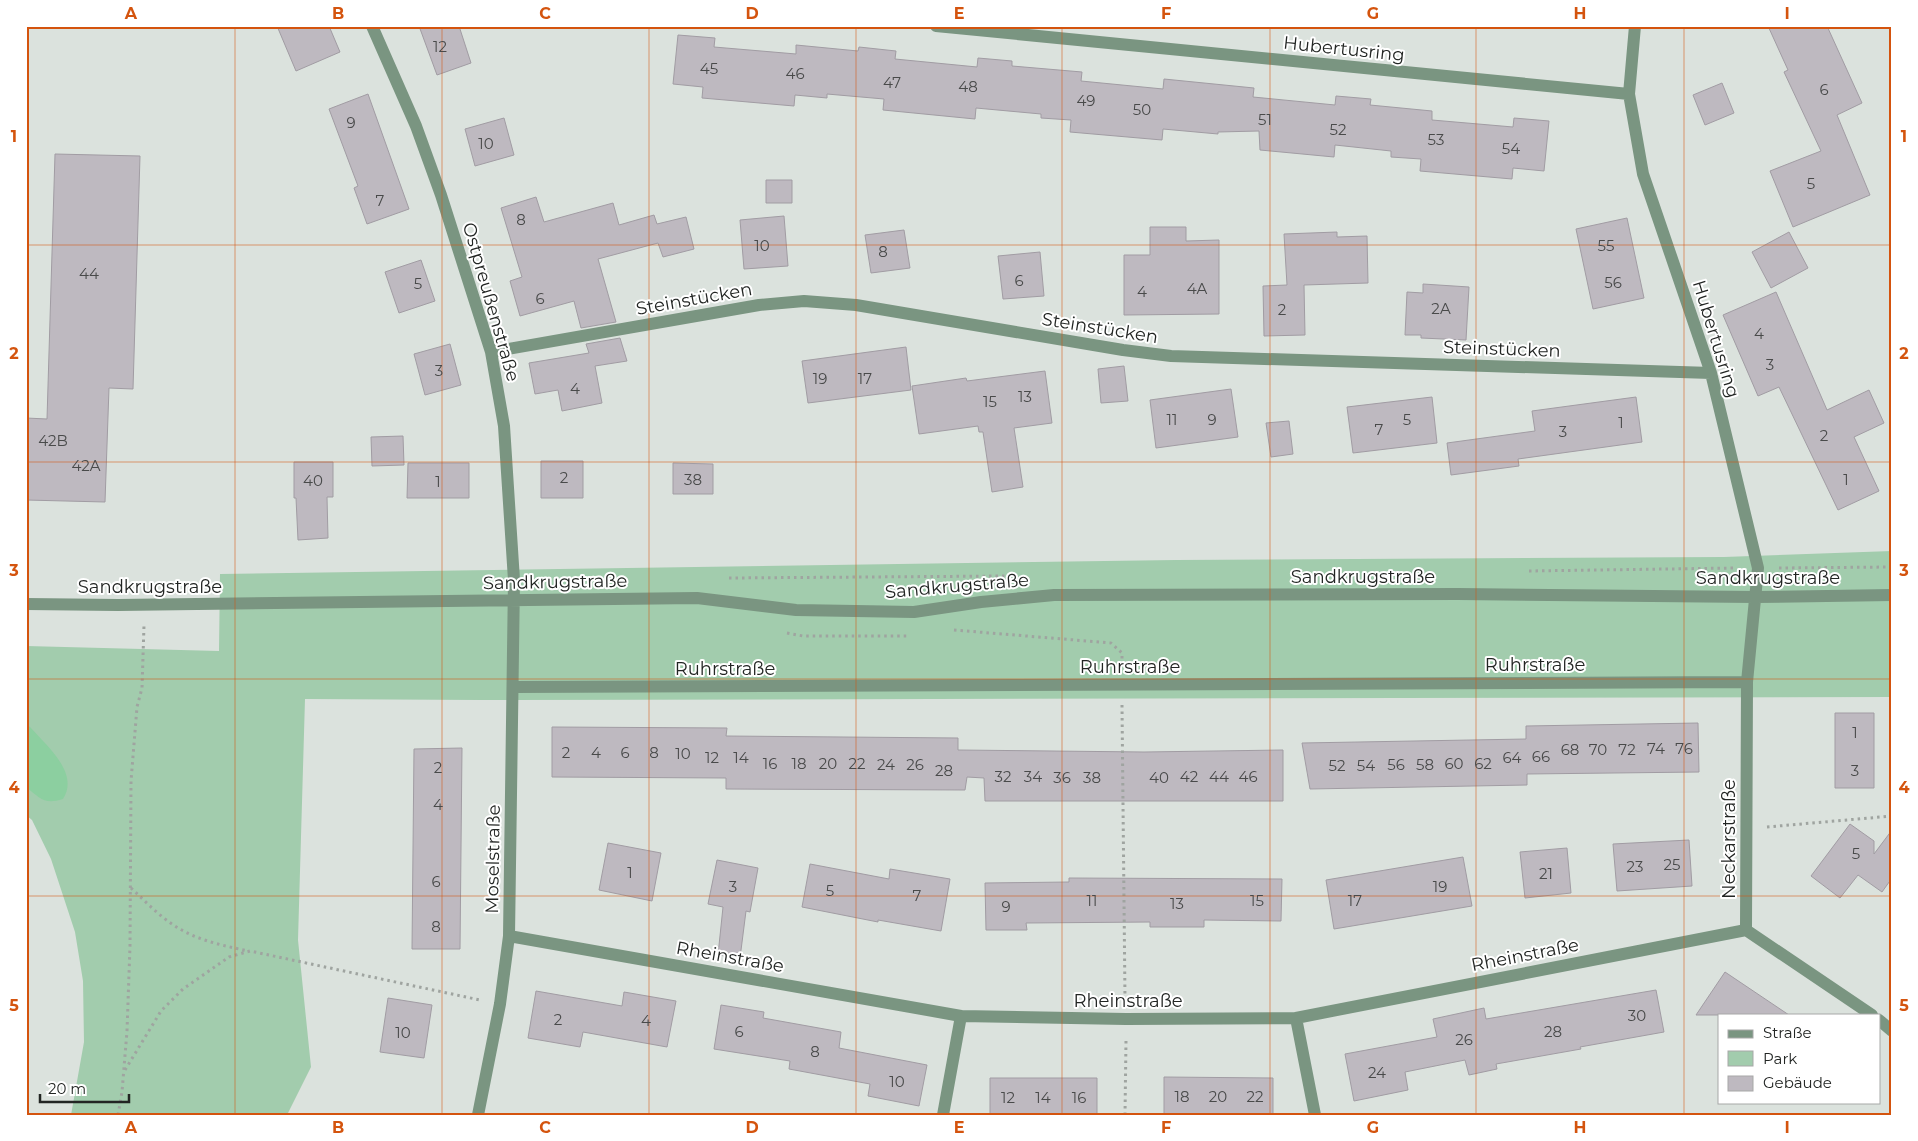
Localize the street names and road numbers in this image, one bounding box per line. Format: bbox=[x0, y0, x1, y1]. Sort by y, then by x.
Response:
street label: Hubertusring bbox=[1282, 32, 1406, 66]
street label: Ostpreußenstraße bbox=[458, 220, 524, 384]
street label: Hubertusring bbox=[1688, 277, 1744, 401]
street label: Steinstücken bbox=[634, 278, 754, 320]
street label: Steinstücken bbox=[1040, 308, 1160, 348]
street label: Steinstücken bbox=[1443, 336, 1561, 362]
street label: Sandkrugstraße bbox=[1291, 566, 1435, 588]
street label: Sandkrugstraße bbox=[1696, 567, 1840, 589]
street label: Sandkrugstraße bbox=[884, 569, 1030, 603]
street label: Sandkrugstraße bbox=[483, 570, 628, 594]
street label: Sandkrugstraße bbox=[78, 576, 222, 598]
street label: Ruhrstraße bbox=[1485, 654, 1585, 676]
street label: Ruhrstraße bbox=[1080, 656, 1180, 678]
street label: Ruhrstraße bbox=[675, 658, 775, 680]
street label: Neckarstraße bbox=[1718, 779, 1740, 899]
street label: Moselstraße bbox=[481, 804, 505, 914]
street label: Rheinstraße bbox=[1469, 934, 1581, 976]
street label: Rheinstraße bbox=[674, 937, 786, 977]
street label: Rheinstraße bbox=[1073, 990, 1183, 1012]

